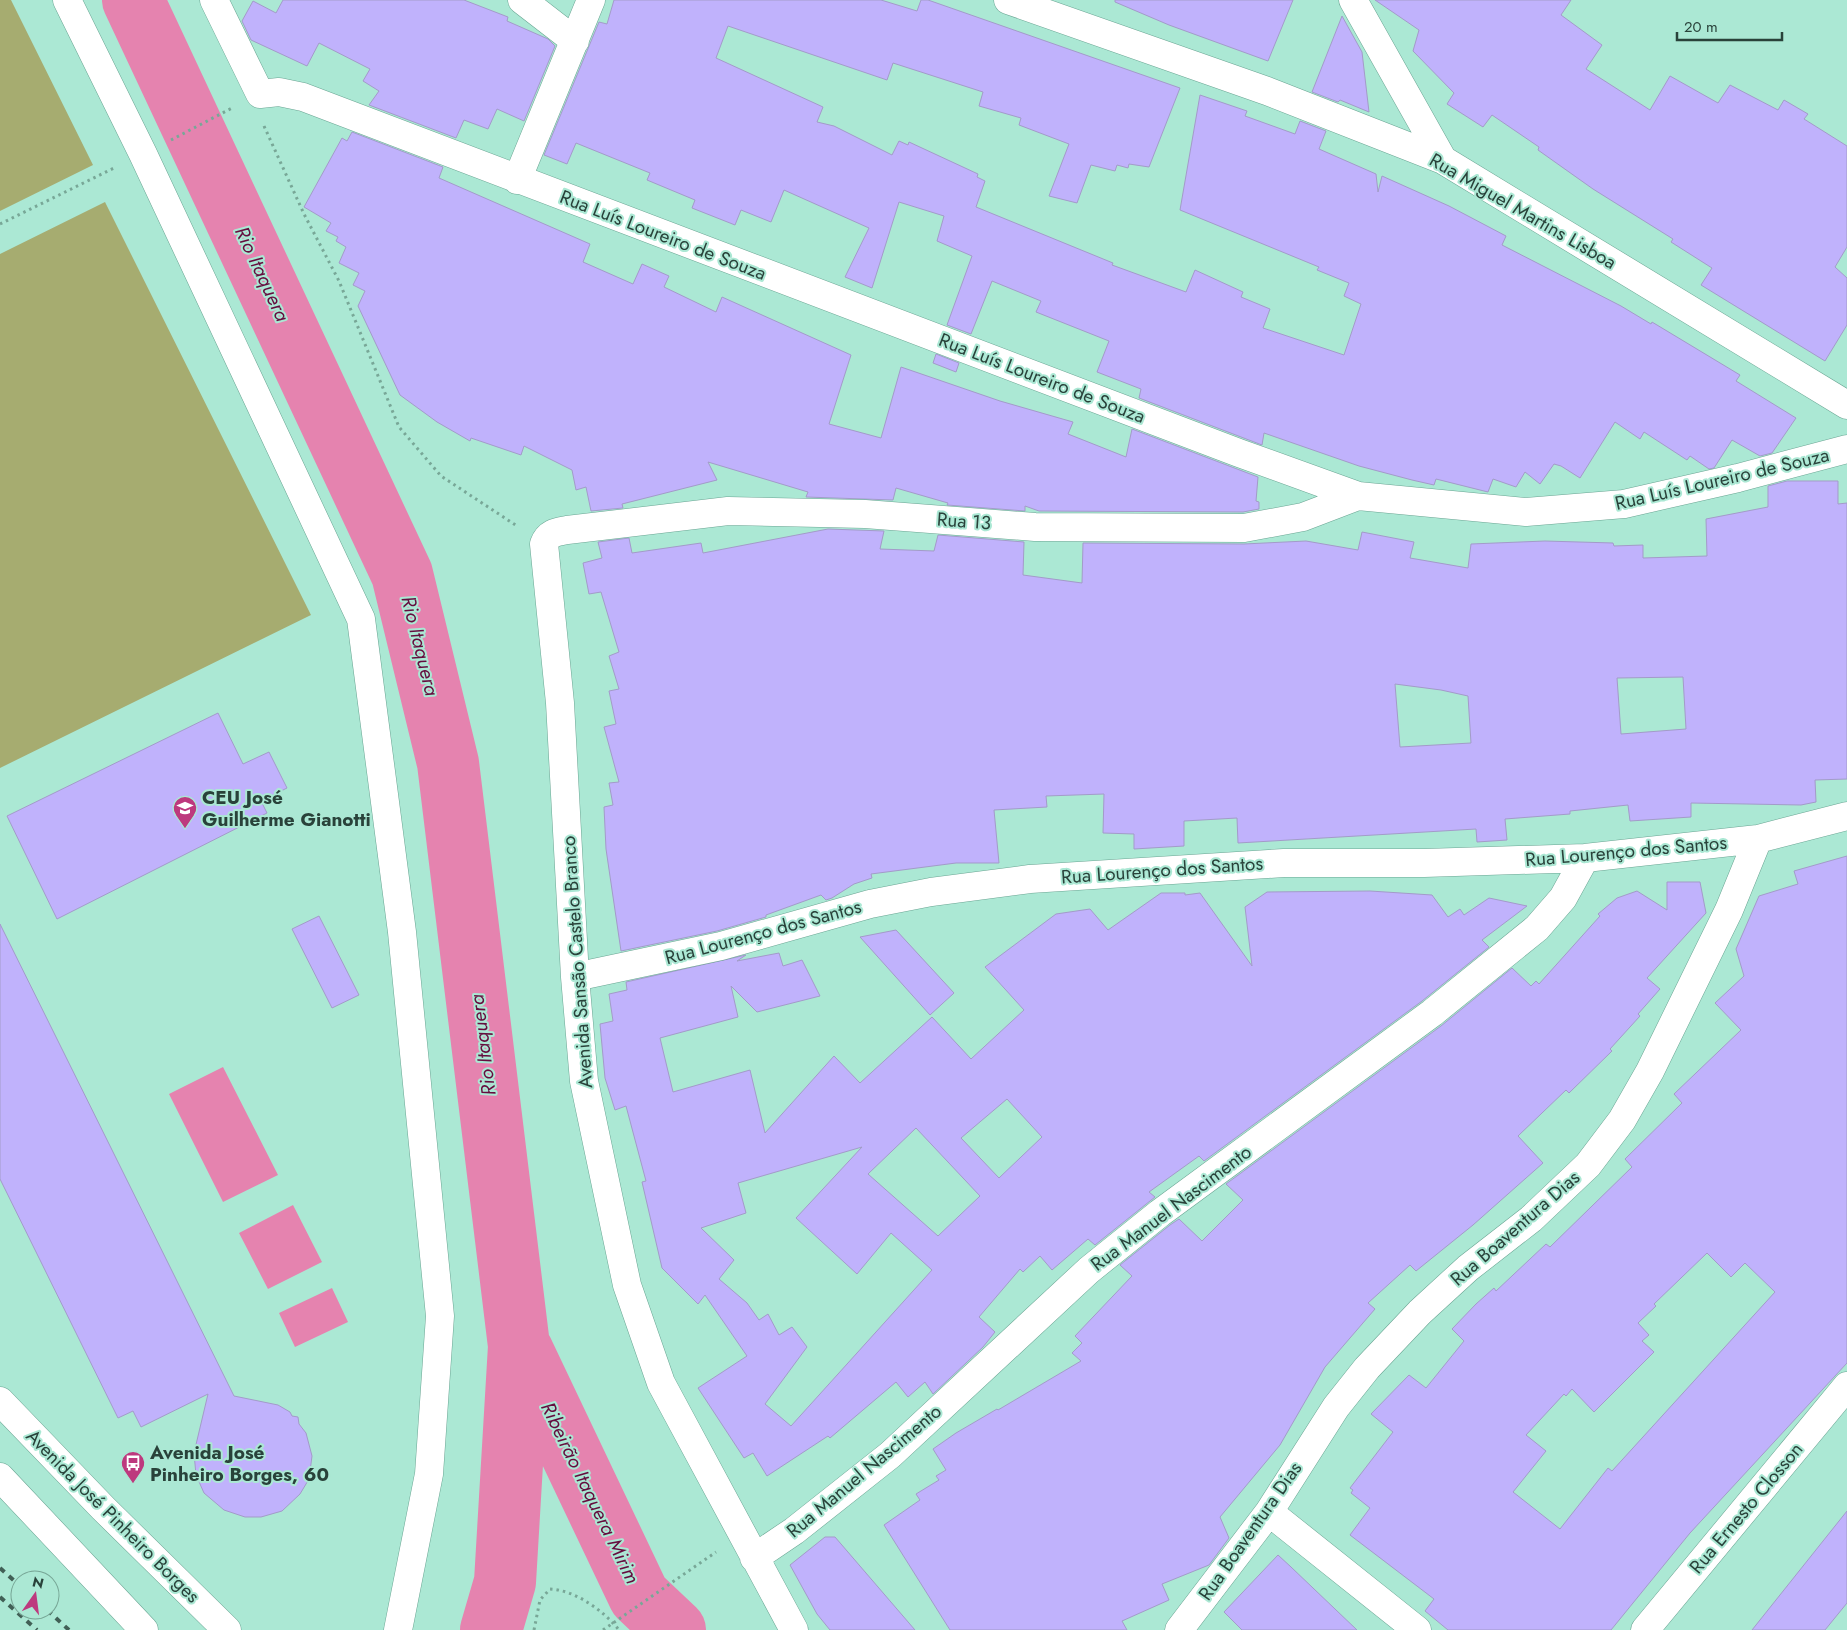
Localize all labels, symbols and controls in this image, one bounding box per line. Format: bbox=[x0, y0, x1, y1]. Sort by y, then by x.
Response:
scale bar bbox=[1677, 10, 1782, 42]
text: 20 m bbox=[1684, 16, 1718, 38]
street label: Rua Miguel Martins Lisboa bbox=[1425, 146, 1621, 276]
street label: Rua Luís Loureiro de Souza bbox=[556, 183, 770, 287]
water label: Rio Itaquera bbox=[227, 222, 297, 326]
street label: Rua Luís Loureiro de Souza bbox=[935, 326, 1149, 430]
street label: Rua Luís Loureiro de Souza bbox=[1612, 441, 1832, 517]
street label: Rua 13 bbox=[936, 506, 992, 536]
water label: Rio Itaquera bbox=[394, 593, 446, 699]
place label: CEU José Guilherme Gianotti bbox=[202, 784, 371, 833]
school or university icon: CEU José Guilherme Gianotti bbox=[172, 795, 198, 829]
street label: Rua Lourenço dos Santos bbox=[1524, 829, 1728, 873]
street label: Avenida Sansão Castelo Branco bbox=[555, 835, 599, 1089]
street label: Rua Lourenço dos Santos bbox=[1060, 849, 1264, 891]
street label: Rua Lourenço dos Santos bbox=[662, 893, 864, 971]
water label: Rio Itaquera bbox=[462, 993, 504, 1097]
street label: Rua Manuel Nascimento bbox=[1085, 1139, 1257, 1277]
street label: Rua Boaventura Dias bbox=[1444, 1164, 1586, 1292]
water label: Ribeirão Itaquera Mirim bbox=[533, 1397, 647, 1589]
street label: Rua Manuel Nascimento bbox=[781, 1398, 947, 1544]
street label: Avenida José Pinheiro Borges bbox=[20, 1423, 206, 1609]
street label: Rua Ernesto Closson bbox=[1683, 1437, 1809, 1579]
place label: Avenida José Pinheiro Borges, 60 bbox=[149, 1439, 329, 1488]
bus stop icon: Avenida José Pinheiro Borges, 60 bbox=[120, 1450, 146, 1484]
street label: Rua Boaventura Dias bbox=[1192, 1456, 1308, 1606]
north arrow bbox=[10, 1570, 60, 1620]
text: N bbox=[30, 1571, 46, 1593]

